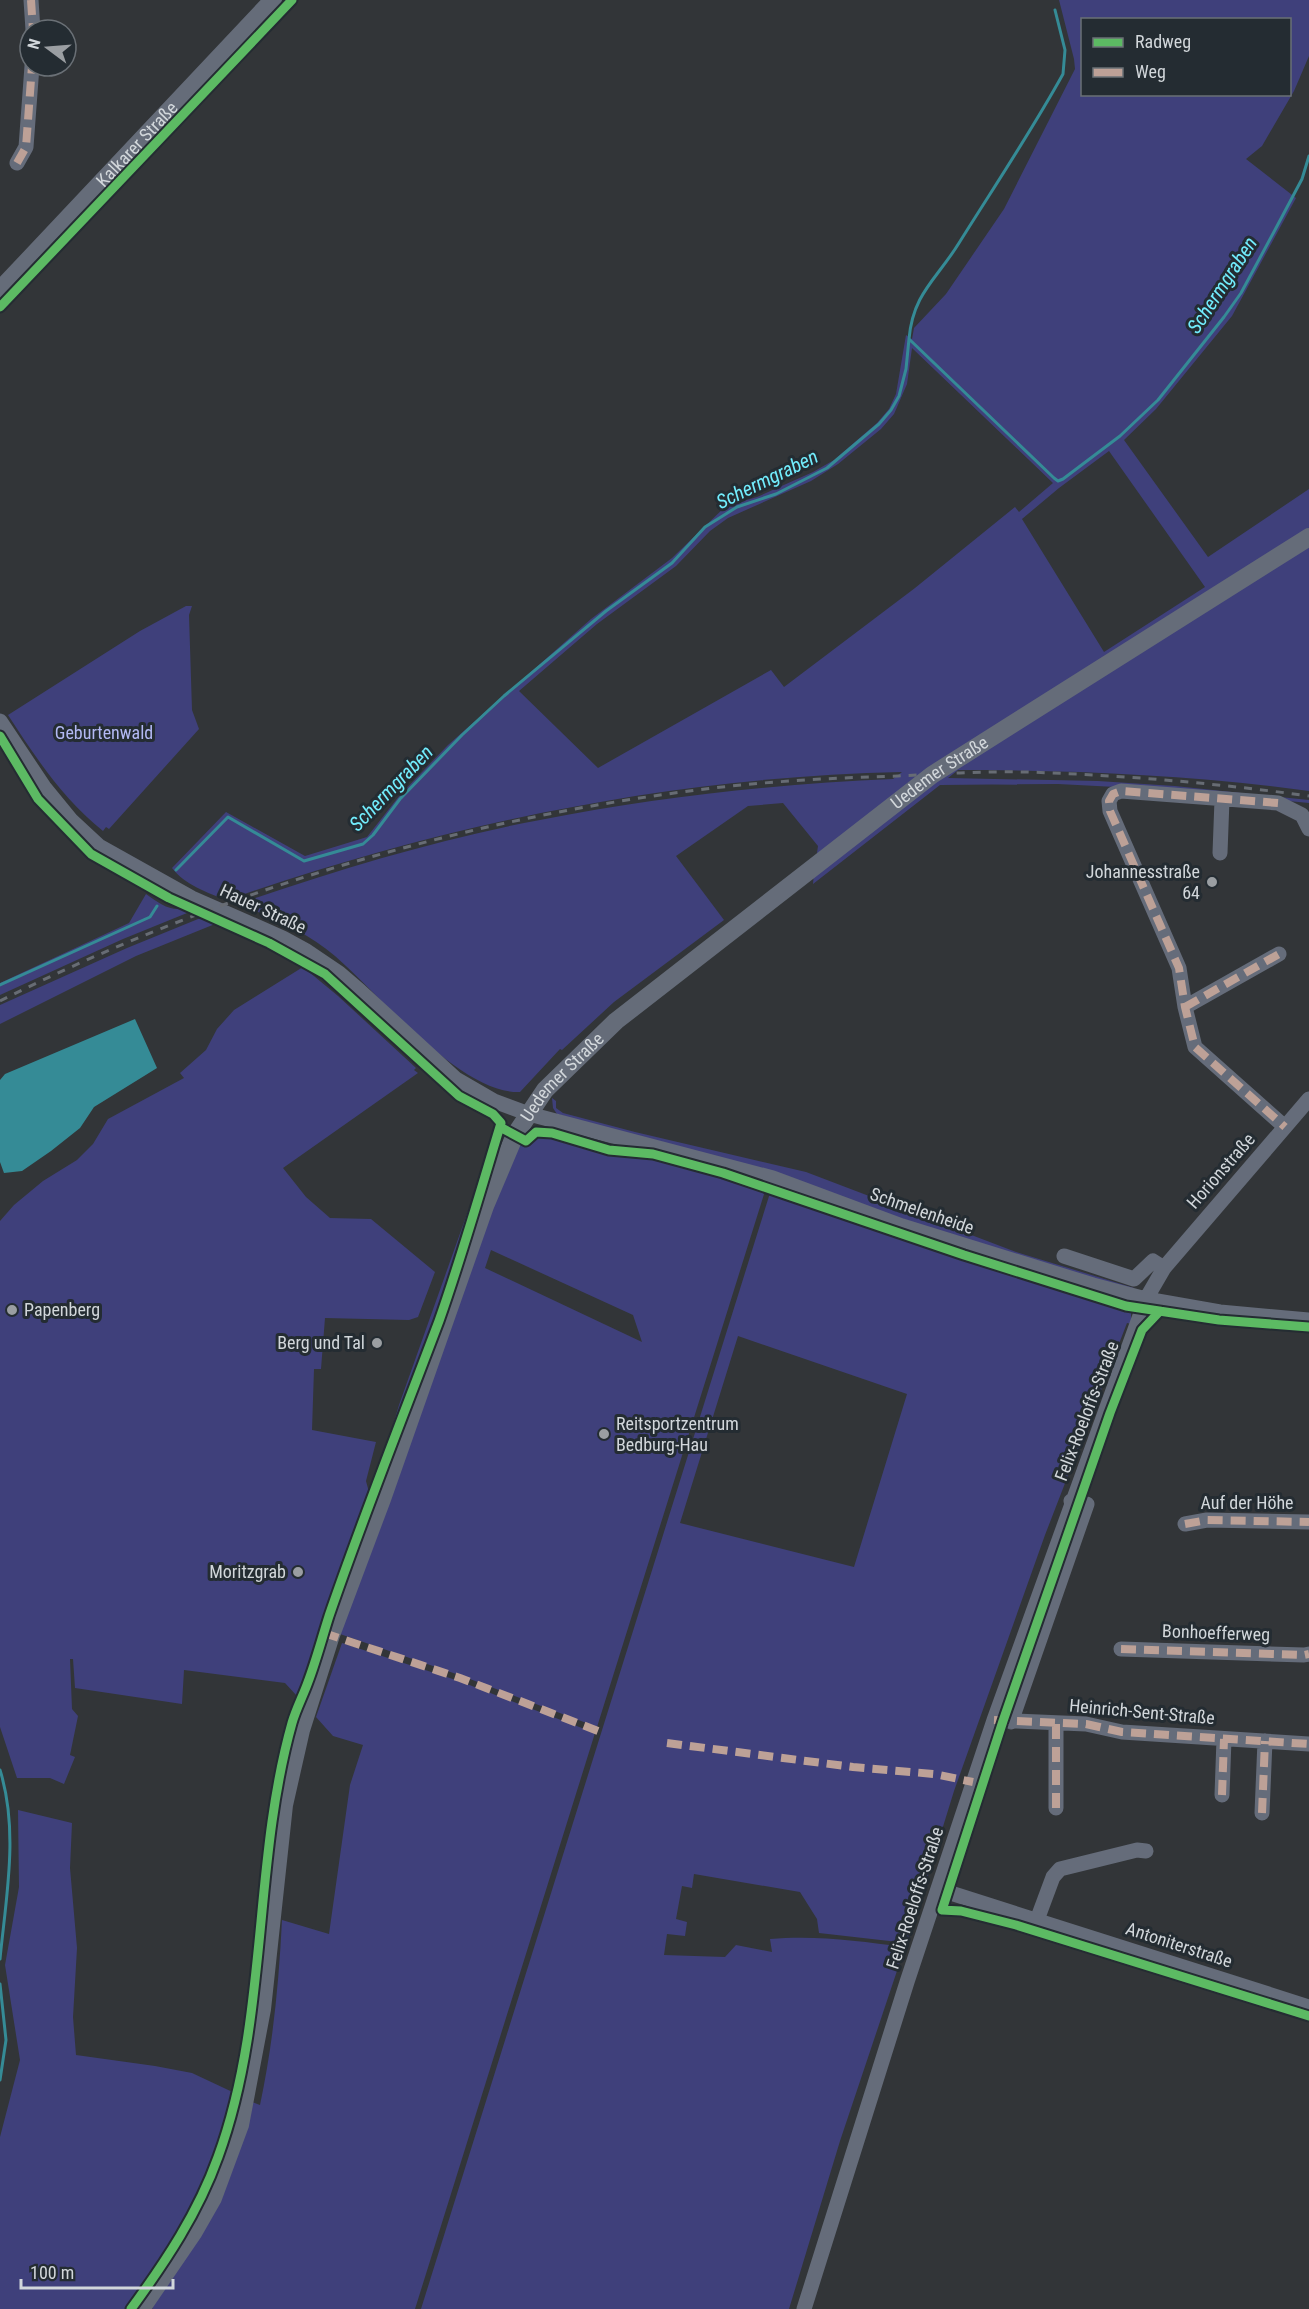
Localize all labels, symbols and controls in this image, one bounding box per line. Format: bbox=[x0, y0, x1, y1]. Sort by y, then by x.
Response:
north arrow bbox=[18, 18, 78, 78]
legend bbox=[1081, 18, 1291, 96]
text: Radweg bbox=[1135, 31, 1191, 52]
text: N bbox=[24, 37, 45, 51]
text: Weg bbox=[1135, 61, 1166, 82]
street label: Kalkarer Straße bbox=[92, 97, 182, 191]
water label: Schermgraben bbox=[1182, 232, 1262, 338]
water label: Schermgraben bbox=[712, 444, 822, 514]
park label: Geburtenwald bbox=[55, 722, 153, 743]
street label: Uedemer Straße bbox=[886, 731, 992, 813]
water label: Schermgraben bbox=[344, 740, 438, 836]
place label: Johannesstraße 64 bbox=[1086, 861, 1200, 903]
marker: Johannesstraße 64 bbox=[1205, 875, 1219, 889]
street label: Hauer Straße bbox=[217, 879, 310, 938]
street label: Uedemer Straße bbox=[516, 1028, 608, 1125]
street label: Horionstraße bbox=[1182, 1129, 1259, 1213]
street label: Schmelenheide bbox=[868, 1183, 977, 1238]
place label: Papenberg bbox=[24, 1299, 100, 1320]
marker: Papenberg bbox=[5, 1303, 19, 1317]
place label: Berg und Tal bbox=[277, 1332, 365, 1353]
marker: Berg und Tal bbox=[370, 1336, 384, 1350]
street label: Felix-Roeloffs-Straße bbox=[1050, 1338, 1123, 1484]
place label: Reitsportzentrum Bedburg-Hau bbox=[616, 1413, 739, 1455]
marker: Reitsportzentrum Bedburg-Hau bbox=[597, 1427, 611, 1441]
street label: Auf der Höhe bbox=[1200, 1492, 1294, 1513]
place label: Moritzgrab bbox=[209, 1561, 286, 1582]
marker: Moritzgrab bbox=[291, 1565, 305, 1579]
street label: Bonhoefferweg bbox=[1162, 1620, 1270, 1645]
street label: Heinrich-Sent-Straße bbox=[1068, 1695, 1216, 1728]
street label: Felix-Roeloffs-Straße bbox=[882, 1824, 947, 1971]
street label: Antoniterstraße bbox=[1123, 1917, 1235, 1972]
scale bar bbox=[21, 2252, 172, 2290]
text: 100 m bbox=[30, 2262, 74, 2283]

